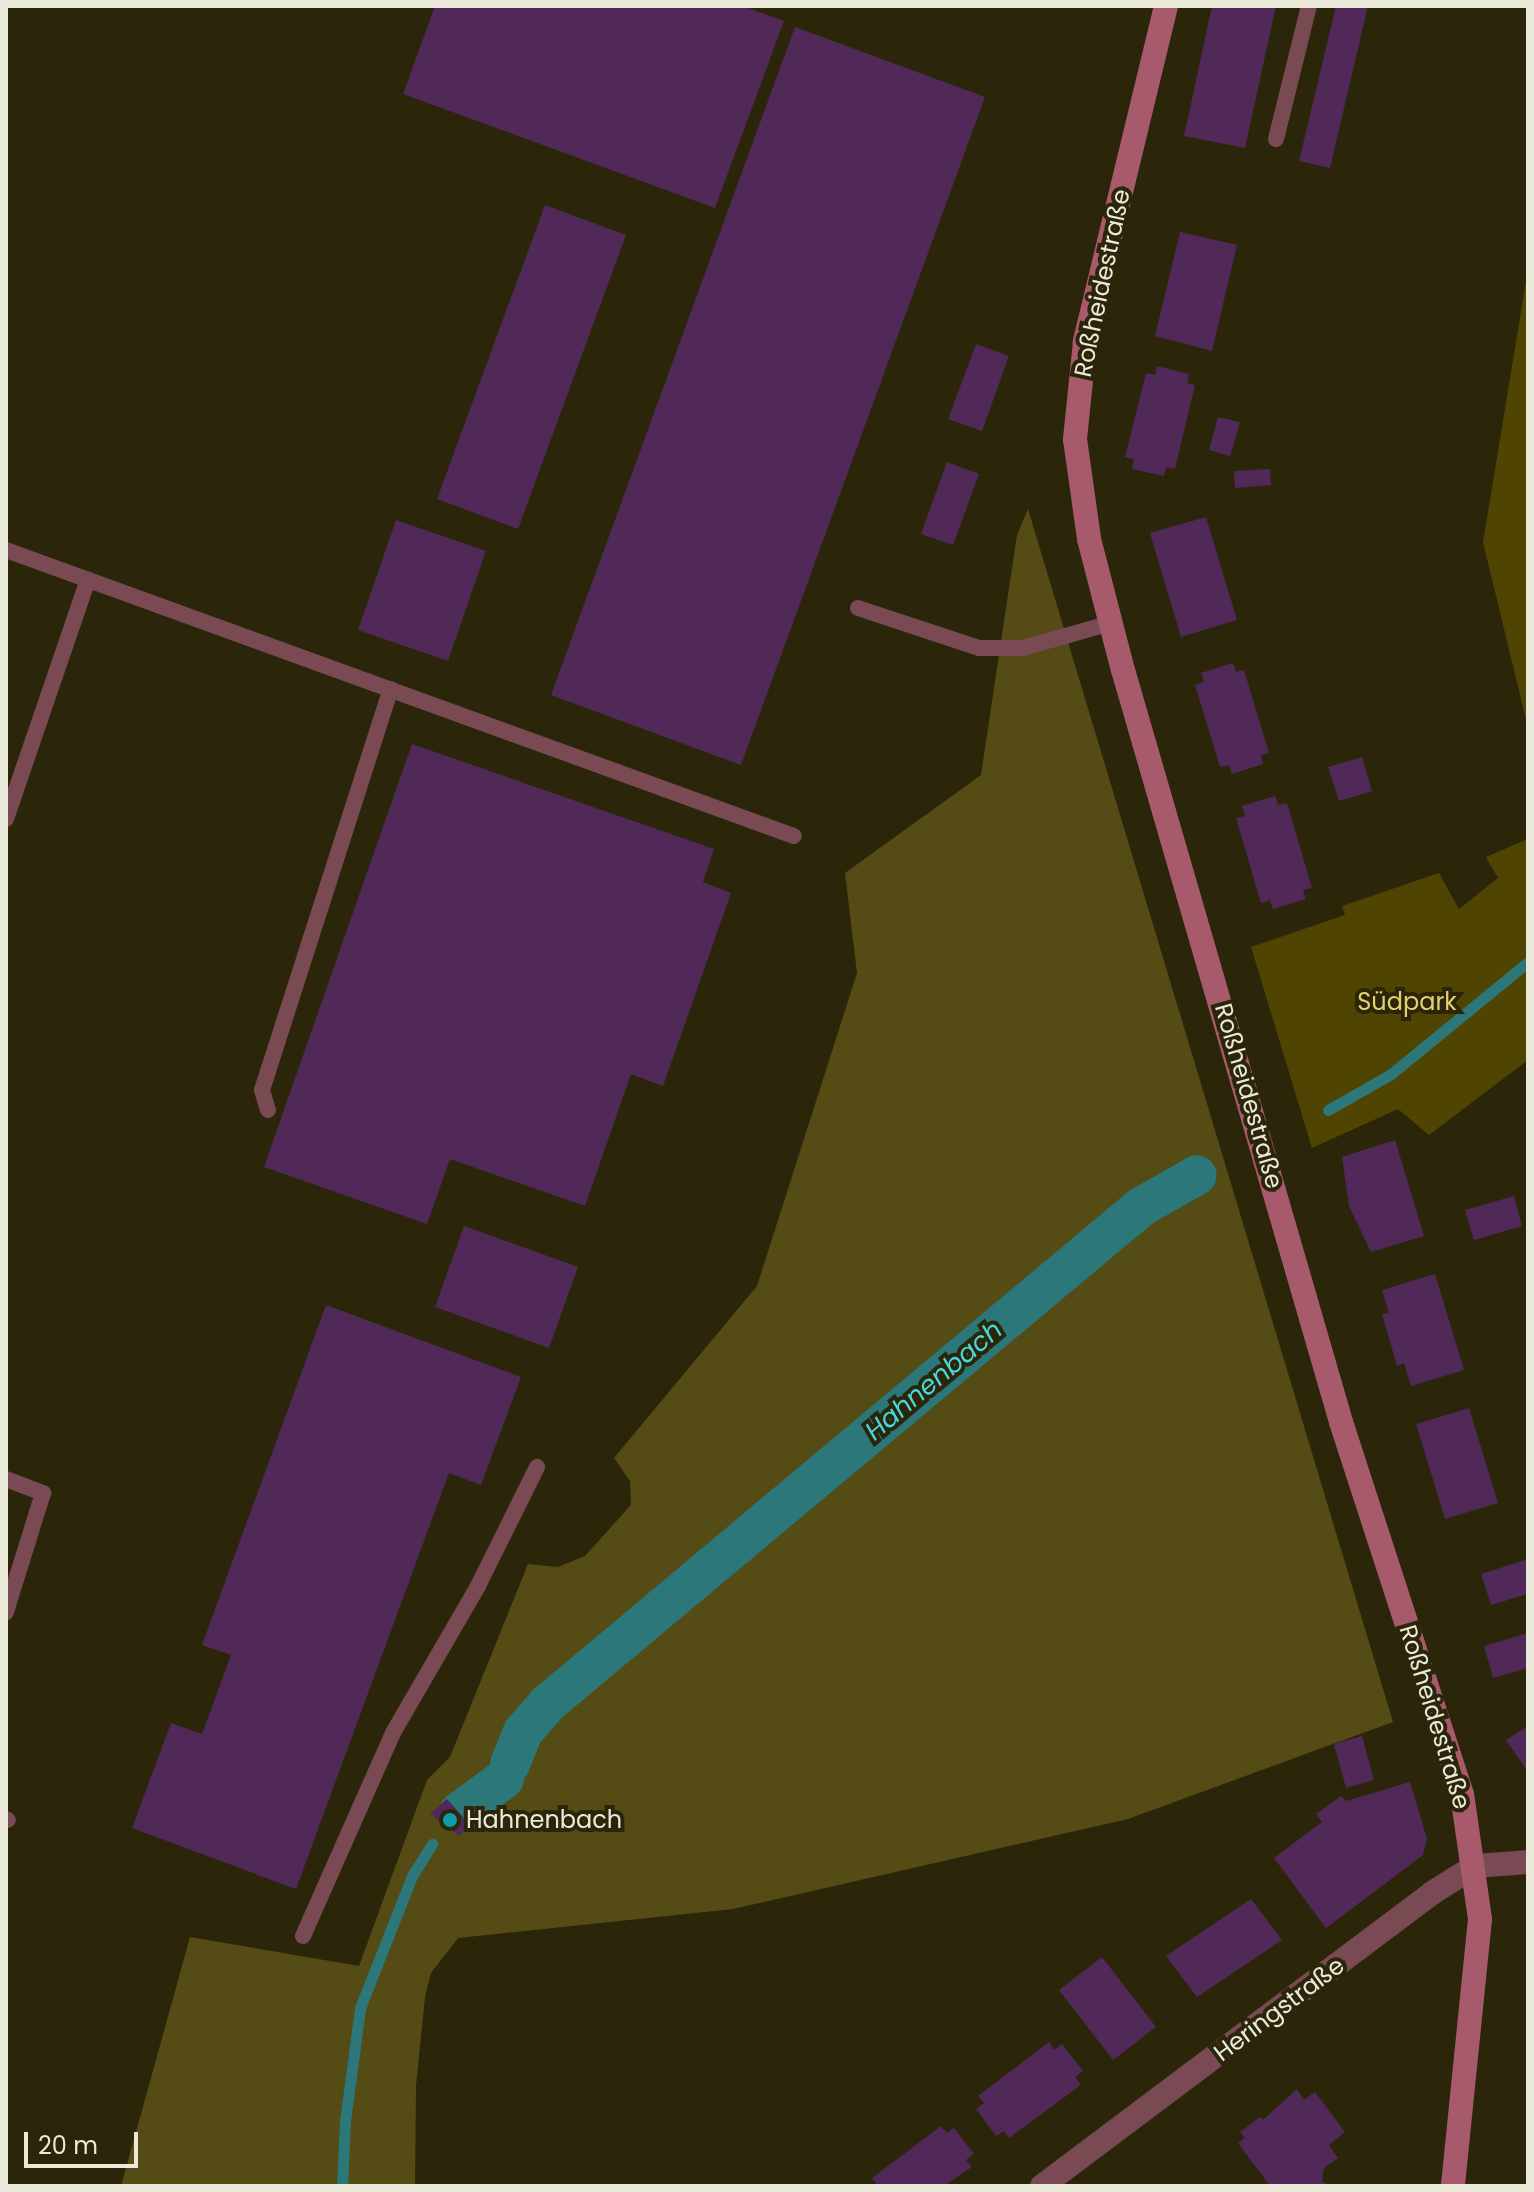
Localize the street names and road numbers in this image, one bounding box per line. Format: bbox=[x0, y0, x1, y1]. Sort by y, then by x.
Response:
street label: Roßheidestraße bbox=[1068, 186, 1136, 380]
street label: Roßheidestraße bbox=[1209, 1000, 1289, 1192]
street label: Roßheidestraße bbox=[1393, 1621, 1477, 1813]
street label: Heringstraße bbox=[1208, 1951, 1350, 2067]

